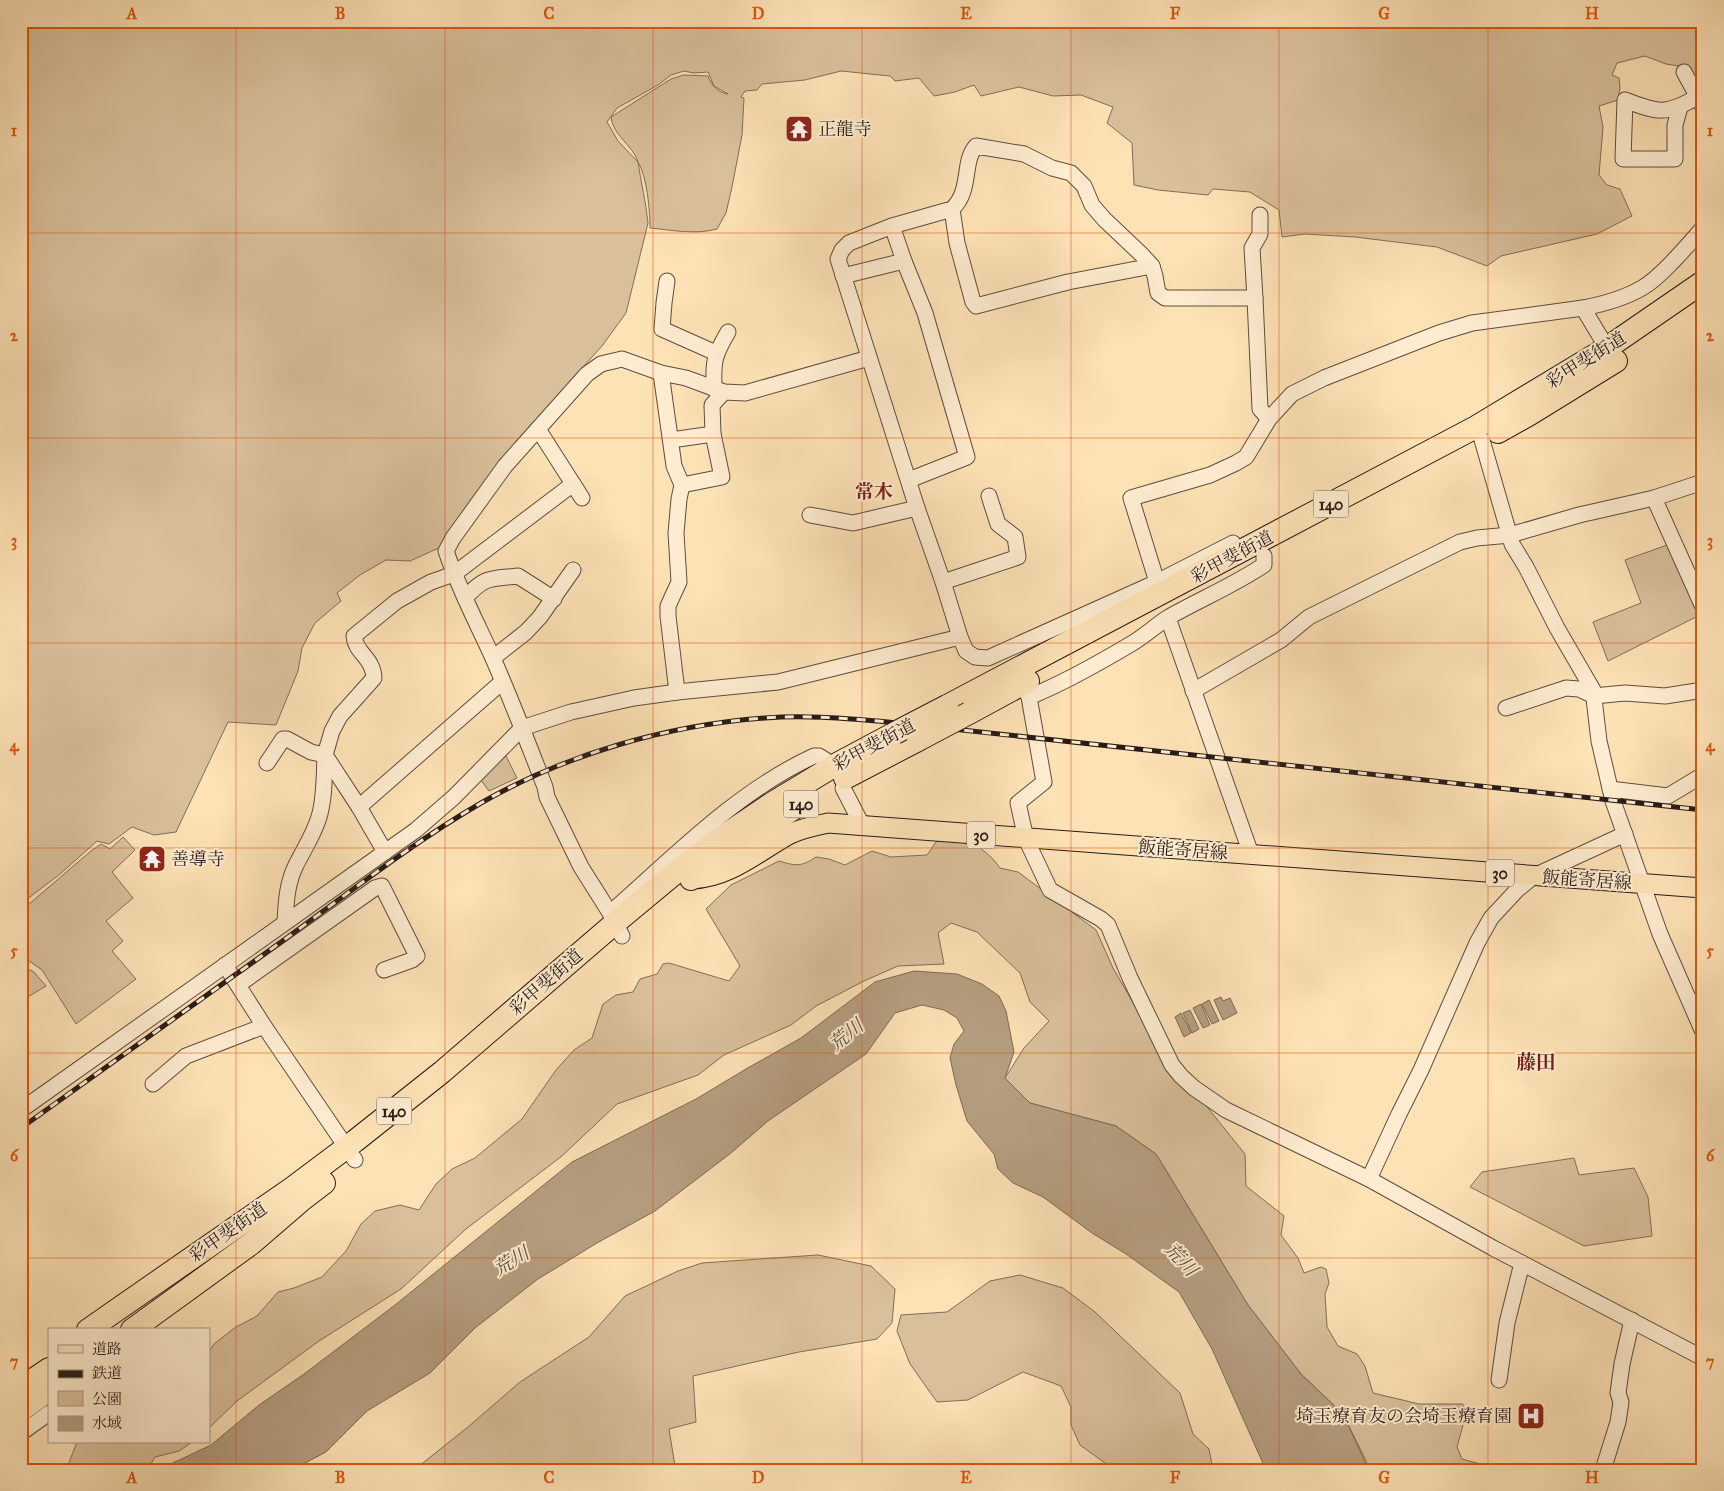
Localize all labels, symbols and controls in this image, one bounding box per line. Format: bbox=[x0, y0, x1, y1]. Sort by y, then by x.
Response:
text: A bbox=[126, 4, 138, 23]
text: B bbox=[335, 4, 345, 23]
text: C bbox=[544, 4, 555, 23]
text: D bbox=[752, 4, 765, 23]
text: E bbox=[960, 4, 972, 23]
text: F bbox=[1170, 4, 1181, 23]
text: G bbox=[1378, 4, 1390, 23]
text: H bbox=[1585, 4, 1599, 23]
temple icon: 正龍寺 bbox=[784, 114, 814, 144]
place label: 正龍寺 bbox=[818, 118, 872, 140]
text: 1 bbox=[11, 121, 18, 140]
text: 1 bbox=[1707, 121, 1714, 140]
text: 2 bbox=[10, 326, 19, 345]
text: 2 bbox=[1706, 326, 1715, 345]
street label: 彩甲斐街道 bbox=[1542, 327, 1630, 393]
district label: 常木 bbox=[855, 480, 893, 503]
road number: 140 bbox=[1314, 490, 1348, 518]
street label: 彩甲斐街道 bbox=[1187, 526, 1277, 588]
text: 3 bbox=[11, 531, 17, 551]
text: 3 bbox=[1707, 531, 1713, 551]
street label: 彩甲斐街道 bbox=[829, 714, 919, 776]
text: 4 bbox=[10, 736, 20, 756]
text: 4 bbox=[1706, 736, 1716, 756]
road number: 140 bbox=[784, 791, 818, 818]
road number: 30 bbox=[967, 822, 995, 848]
street label: 飯能寄居線 bbox=[1137, 836, 1229, 864]
temple icon: 善導寺 bbox=[137, 844, 167, 874]
place label: 善導寺 bbox=[171, 848, 225, 870]
road number: 30 bbox=[1486, 860, 1514, 886]
street label: 飯能寄居線 bbox=[1541, 866, 1633, 894]
text: 5 bbox=[10, 941, 18, 960]
text: 5 bbox=[1706, 941, 1714, 960]
street label: 彩甲斐街道 bbox=[505, 944, 587, 1020]
water label: 荒川 bbox=[824, 1013, 870, 1056]
district label: 藤田 bbox=[1516, 1050, 1556, 1074]
road number: 140 bbox=[376, 1098, 412, 1124]
text: 6 bbox=[10, 1146, 19, 1165]
text: 6 bbox=[1706, 1146, 1715, 1165]
street label: 彩甲斐街道 bbox=[185, 1197, 271, 1267]
water label: 荒川 bbox=[1160, 1237, 1204, 1282]
water label: 荒川 bbox=[489, 1240, 535, 1281]
legend bbox=[48, 1328, 210, 1444]
text: 道路 bbox=[92, 1340, 122, 1358]
text: 7 bbox=[10, 1352, 19, 1371]
text: 7 bbox=[1706, 1352, 1715, 1371]
text: 鉄道 bbox=[92, 1364, 122, 1382]
text: 公園 bbox=[92, 1390, 122, 1408]
hospital icon: 埼玉療育友の会埼玉療育園 bbox=[1516, 1401, 1546, 1431]
place label: 埼玉療育友の会埼玉療育園 bbox=[1296, 1405, 1512, 1427]
text: 水域 bbox=[92, 1414, 122, 1432]
text: A bbox=[126, 1468, 138, 1487]
text: B bbox=[335, 1468, 345, 1487]
text: C bbox=[544, 1468, 555, 1487]
text: D bbox=[752, 1468, 765, 1487]
text: E bbox=[960, 1468, 972, 1487]
text: F bbox=[1170, 1468, 1181, 1487]
text: G bbox=[1378, 1468, 1390, 1487]
text: H bbox=[1585, 1468, 1599, 1487]

